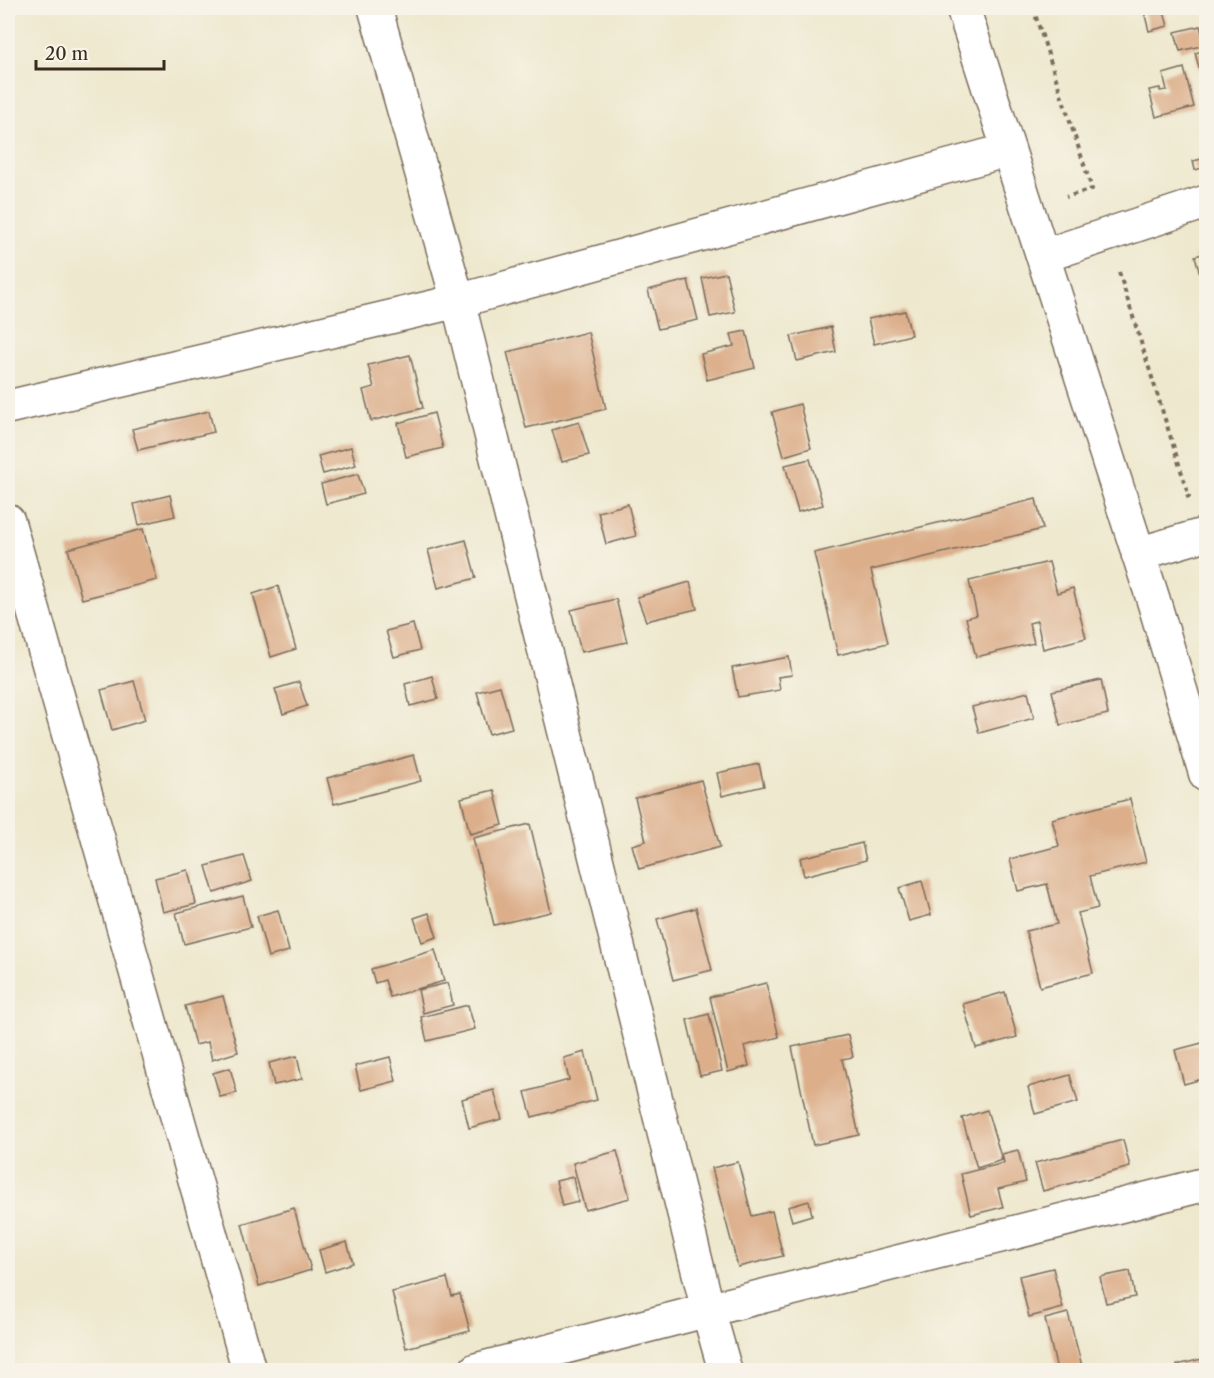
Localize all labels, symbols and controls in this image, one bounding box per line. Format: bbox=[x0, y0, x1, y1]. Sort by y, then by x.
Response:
scale bar bbox=[36, 33, 164, 71]
text: 20 m bbox=[45, 43, 89, 65]

